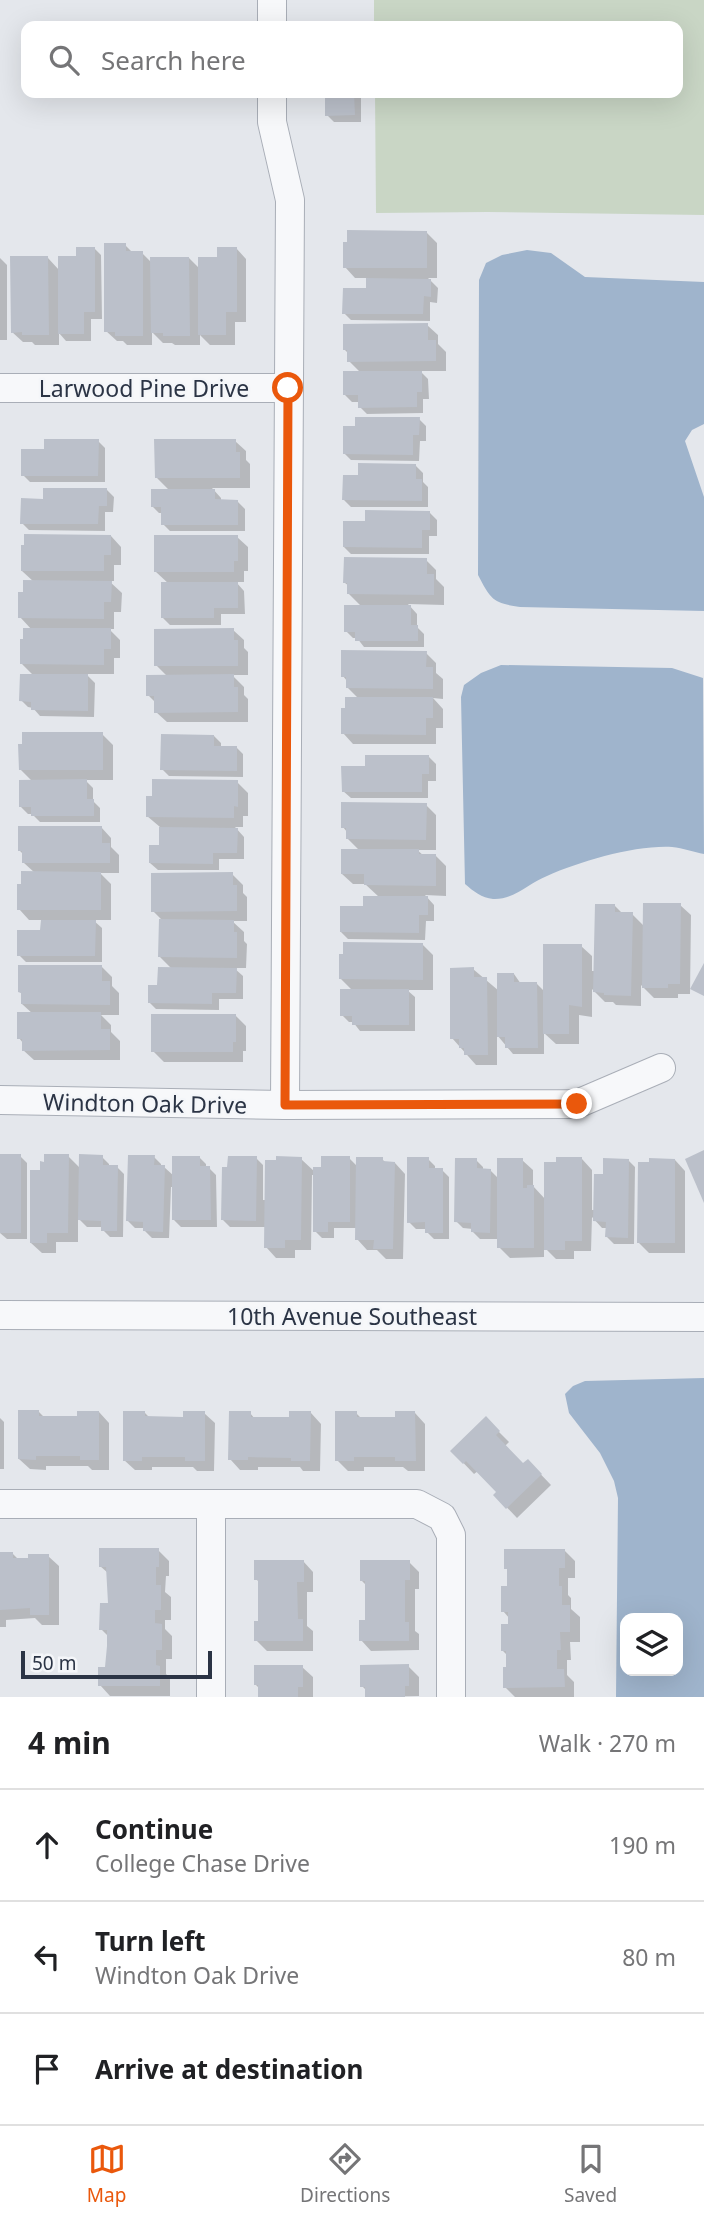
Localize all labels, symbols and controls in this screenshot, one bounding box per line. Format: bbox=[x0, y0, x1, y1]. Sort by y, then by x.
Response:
search box bbox=[21, 21, 683, 98]
icon: search bbox=[45, 41, 83, 79]
text: Search here bbox=[101, 42, 246, 78]
street label: Larwood Pine Drive bbox=[39, 372, 249, 404]
route start bbox=[272, 372, 303, 403]
street label: Windton Oak Drive bbox=[43, 1085, 247, 1121]
route end bbox=[561, 1088, 592, 1119]
street label: 10th Avenue Southeast bbox=[227, 1300, 477, 1332]
map controls bbox=[620, 1613, 683, 1676]
button: layers bbox=[620, 1613, 683, 1676]
scale bar bbox=[21, 1648, 212, 1680]
text: 50 m bbox=[32, 1650, 76, 1676]
text: 4 min bbox=[28, 1722, 111, 1763]
text: Walk · 270 m bbox=[539, 1727, 676, 1759]
text: Continue bbox=[95, 1811, 213, 1847]
icon: ahead bbox=[28, 1826, 66, 1864]
text: 190 m bbox=[609, 1829, 676, 1861]
text: College Chase Drive bbox=[95, 1847, 310, 1879]
text: Turn left bbox=[95, 1923, 206, 1959]
icon: left bbox=[28, 1938, 66, 1976]
text: 80 m bbox=[622, 1941, 676, 1973]
text: Windton Oak Drive bbox=[95, 1959, 299, 1991]
icon: arrive bbox=[28, 2050, 66, 2088]
text: Arrive at destination bbox=[95, 2051, 364, 2087]
tab: Map bbox=[87, 2140, 126, 2208]
tab: Directions bbox=[300, 2140, 390, 2208]
tab: Saved bbox=[564, 2140, 617, 2208]

